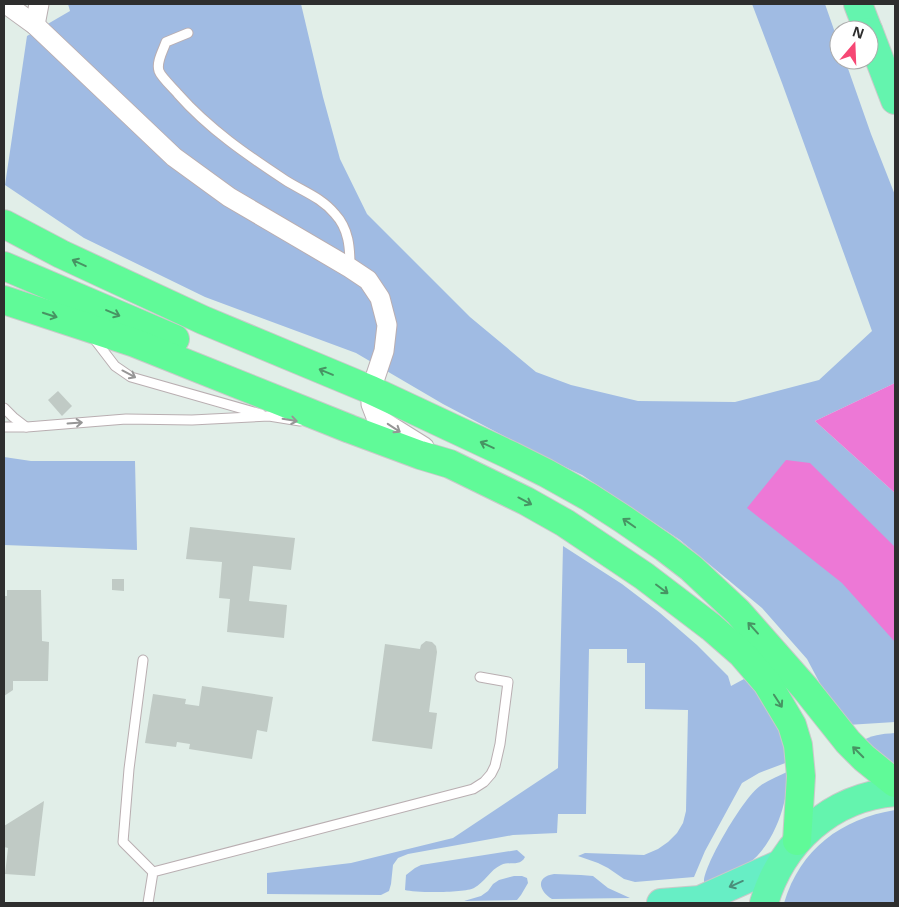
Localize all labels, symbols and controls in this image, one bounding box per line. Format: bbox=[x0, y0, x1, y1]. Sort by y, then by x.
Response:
north arrow bbox=[829, 20, 879, 70]
text: N bbox=[850, 21, 867, 43]
one-way arrow bbox=[72, 257, 87, 267]
one-way arrow bbox=[105, 308, 120, 318]
one-way arrow bbox=[42, 311, 57, 320]
one-way arrow bbox=[319, 366, 334, 376]
one-way arrow bbox=[121, 369, 136, 379]
one-way arrow bbox=[281, 415, 297, 425]
one-way arrow bbox=[67, 418, 83, 428]
one-way arrow bbox=[387, 424, 401, 434]
one-way arrow bbox=[480, 439, 495, 449]
one-way arrow bbox=[518, 496, 533, 506]
one-way arrow bbox=[623, 518, 637, 528]
one-way arrow bbox=[655, 584, 669, 594]
one-way arrow bbox=[747, 621, 759, 634]
one-way arrow bbox=[773, 694, 783, 708]
one-way arrow bbox=[851, 746, 864, 758]
one-way arrow bbox=[729, 880, 744, 889]

